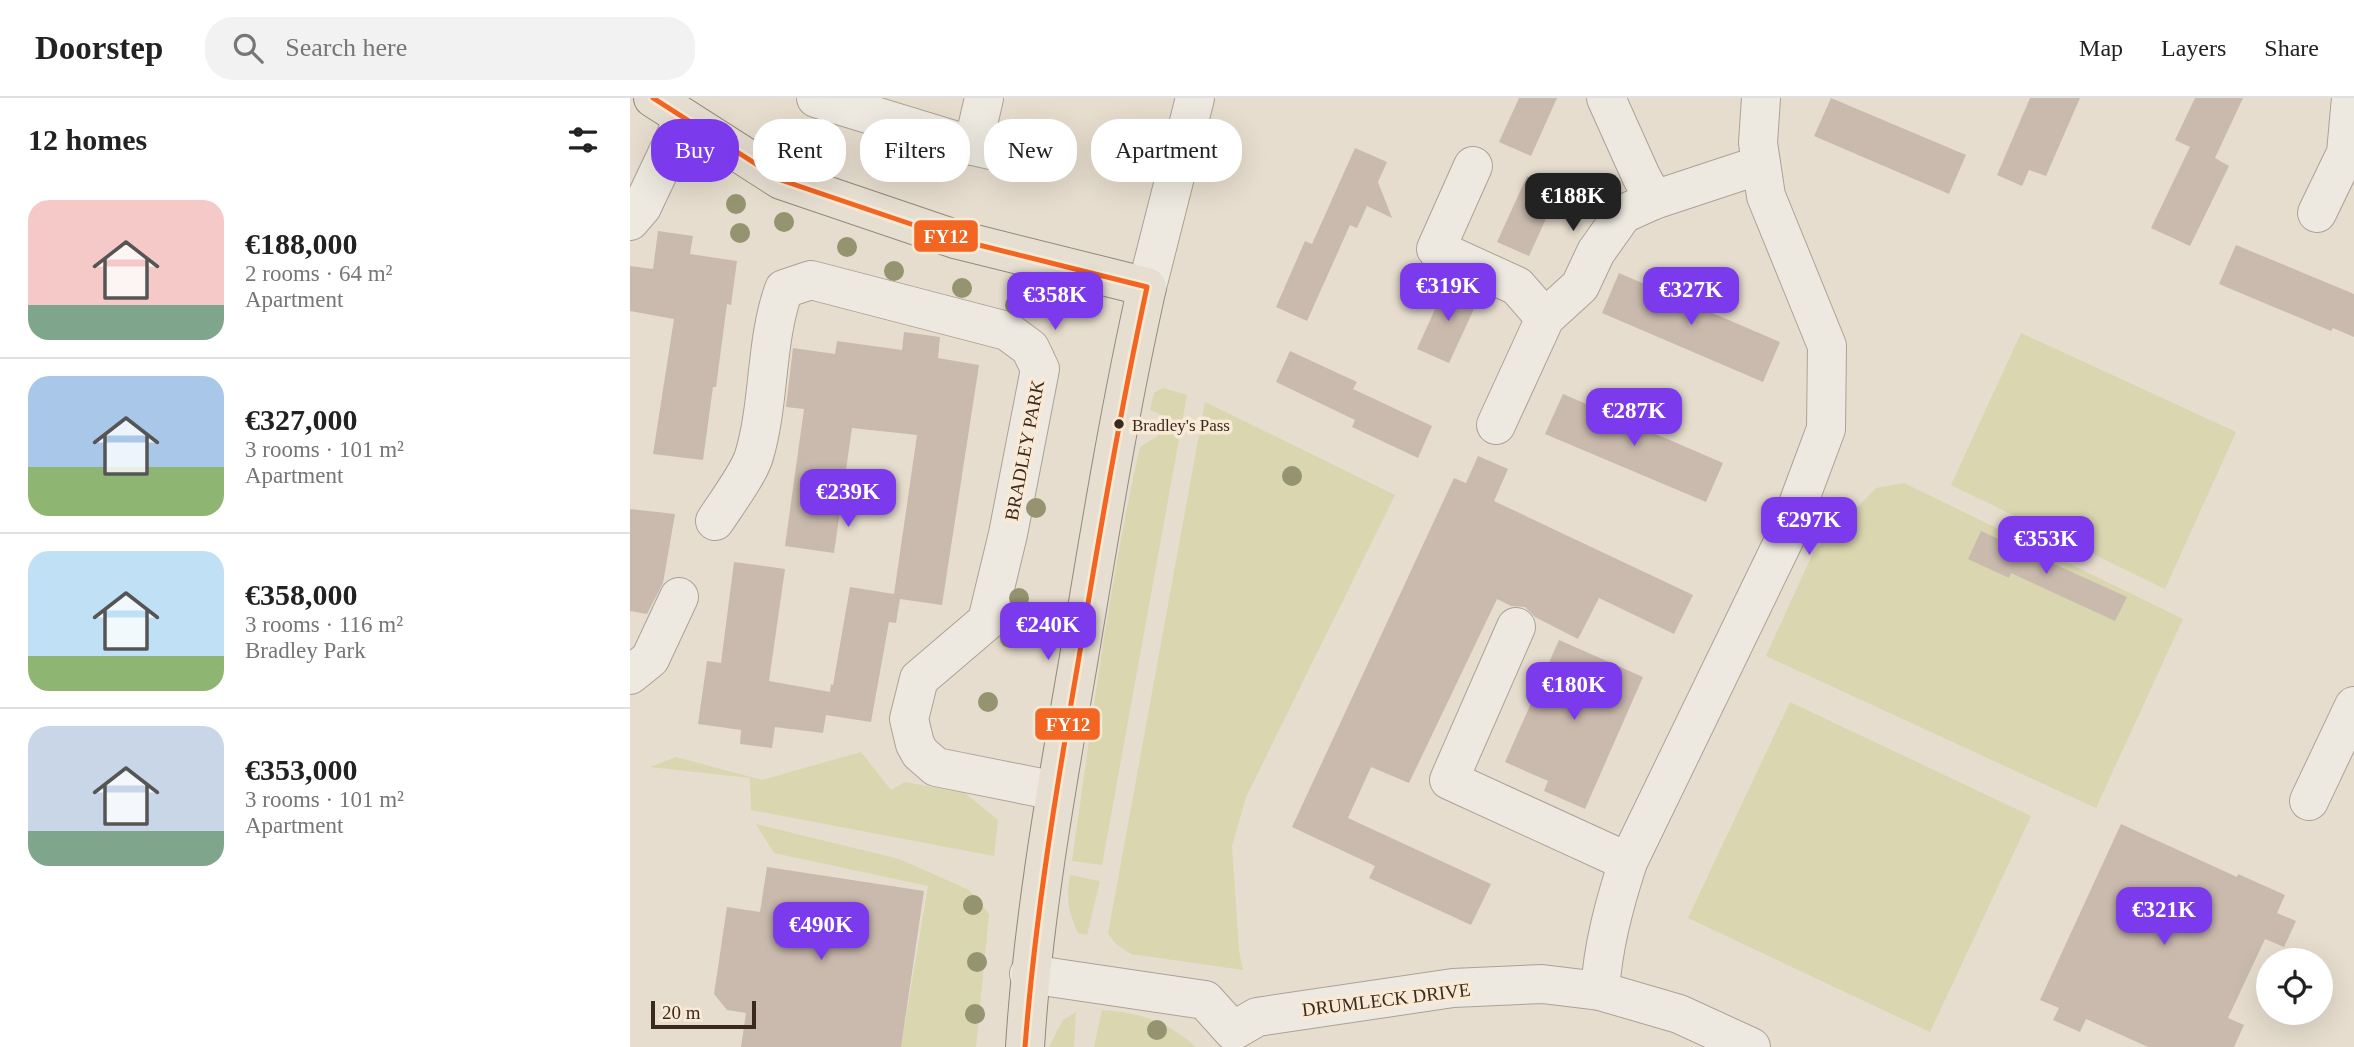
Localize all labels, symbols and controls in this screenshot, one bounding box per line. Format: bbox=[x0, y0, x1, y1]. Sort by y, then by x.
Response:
search box bbox=[205, 17, 695, 80]
icon: search bbox=[229, 29, 267, 67]
text: Doorstep bbox=[35, 30, 163, 66]
text: Search here bbox=[285, 33, 407, 62]
text: Map bbox=[2079, 35, 2123, 61]
text: Layers bbox=[2161, 35, 2226, 61]
text: Share bbox=[2264, 35, 2319, 61]
chip: Buy bbox=[651, 119, 739, 182]
chip: Rent bbox=[753, 119, 846, 182]
chip: Filters bbox=[860, 119, 970, 182]
chip: New bbox=[984, 119, 1077, 182]
chip: Apartment bbox=[1091, 119, 1242, 182]
icon: filters bbox=[564, 121, 602, 159]
text: 12 homes bbox=[28, 123, 147, 156]
pin: €188K bbox=[1524, 174, 1622, 233]
text: €188K bbox=[1541, 183, 1605, 208]
line badge: FY12 bbox=[913, 219, 979, 253]
text: FY12 bbox=[924, 226, 968, 247]
text: €188,000 bbox=[245, 227, 358, 260]
icon: home bbox=[84, 228, 168, 312]
text: 2 rooms · 64 m² bbox=[245, 261, 392, 286]
pin: €319K bbox=[1399, 264, 1497, 323]
pin: €327K bbox=[1642, 268, 1740, 327]
pin: €358K bbox=[1006, 272, 1104, 332]
text: €319K bbox=[1416, 273, 1480, 298]
text: €327K bbox=[1659, 277, 1723, 302]
text: €358K bbox=[1023, 282, 1087, 307]
text: Apartment bbox=[245, 287, 343, 312]
street label: BRADLEY PARK bbox=[1001, 378, 1048, 522]
pin: €287K bbox=[1585, 388, 1683, 448]
text: €287K bbox=[1602, 398, 1666, 423]
text: €327,000 bbox=[245, 403, 358, 436]
icon: home bbox=[84, 404, 168, 488]
place label: Bradley's Pass bbox=[1132, 416, 1230, 435]
marker: Bradley's Pass bbox=[1112, 417, 1126, 431]
text: 3 rooms · 101 m² bbox=[245, 437, 404, 462]
text: Apartment bbox=[245, 463, 343, 488]
pin: €239K bbox=[799, 470, 897, 529]
text: €239K bbox=[816, 479, 880, 504]
pin: €297K bbox=[1760, 498, 1858, 557]
text: €297K bbox=[1777, 507, 1841, 532]
pin: €353K bbox=[1997, 517, 2095, 576]
text: €353K bbox=[2014, 526, 2078, 551]
text: €358,000 bbox=[245, 578, 358, 611]
icon: home bbox=[84, 579, 168, 663]
pin: €240K bbox=[999, 602, 1097, 662]
text: 3 rooms · 116 m² bbox=[245, 612, 403, 637]
text: €240K bbox=[1016, 612, 1080, 637]
text: Bradley Park bbox=[245, 638, 366, 663]
pin: €180K bbox=[1525, 662, 1623, 722]
text: €180K bbox=[1542, 672, 1606, 697]
line badge: FY12 bbox=[1034, 707, 1101, 741]
text: FY12 bbox=[1046, 714, 1090, 735]
text: €353,000 bbox=[245, 753, 358, 786]
icon: home bbox=[84, 754, 168, 838]
text: 3 rooms · 101 m² bbox=[245, 787, 404, 812]
text: Apartment bbox=[245, 813, 343, 838]
pin: €321K bbox=[2115, 888, 2213, 947]
text: €321K bbox=[2132, 897, 2196, 922]
pin: €490K bbox=[772, 902, 870, 962]
text: €490K bbox=[789, 912, 853, 937]
map controls bbox=[2256, 948, 2333, 1025]
button: locate bbox=[2256, 948, 2333, 1025]
street label: DRUMLECK DRIVE bbox=[1301, 979, 1471, 1020]
scale bar bbox=[651, 998, 756, 1030]
text: 20 m bbox=[662, 1002, 701, 1023]

